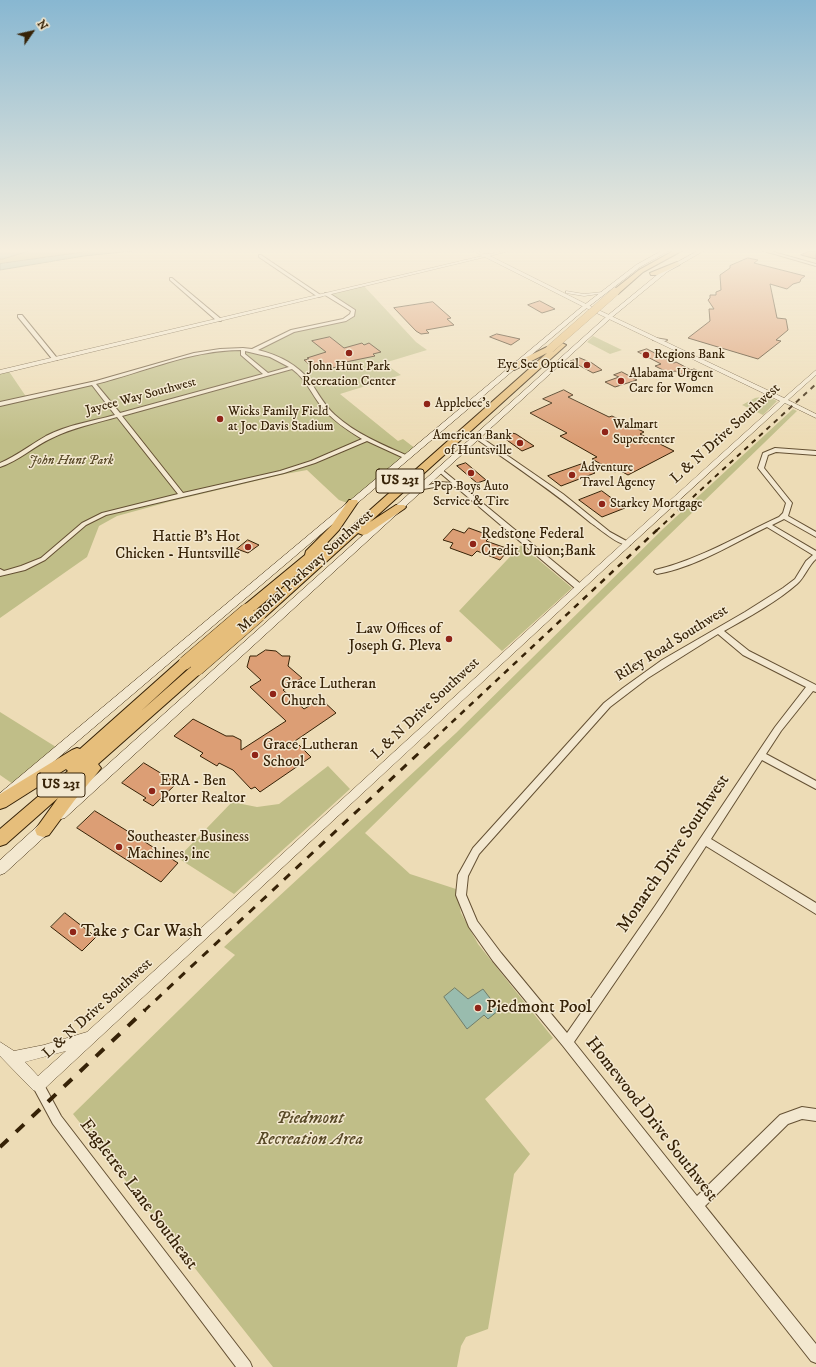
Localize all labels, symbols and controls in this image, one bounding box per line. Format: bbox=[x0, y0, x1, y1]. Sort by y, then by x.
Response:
north arrow bbox=[12, 12, 52, 52]
text: N bbox=[34, 18, 50, 33]
place label: Regions Bank bbox=[654, 347, 725, 363]
marker: John Hunt Park Recreation Center bbox=[344, 348, 354, 358]
marker: Regions Bank bbox=[641, 350, 651, 360]
place label: Eye See Optical bbox=[497, 357, 579, 373]
place label: John Hunt Park Recreation Center bbox=[302, 359, 396, 390]
marker: Eye See Optical bbox=[582, 360, 592, 370]
place label: Alabama Urgent Care for Women bbox=[629, 366, 714, 397]
street label: Jaycee Way Southwest bbox=[84, 375, 198, 419]
marker: Alabama Urgent Care for Women bbox=[616, 376, 626, 386]
street label: L & N Drive Southwest bbox=[667, 380, 785, 488]
place label: Applebee's bbox=[435, 396, 490, 412]
marker: Applebee's bbox=[422, 399, 432, 409]
place label: Wicks Family Field at Joe Davis Stadium bbox=[228, 404, 334, 435]
marker: Wicks Family Field at Joe Davis Stadium bbox=[215, 414, 225, 424]
place label: Walmart Supercenter bbox=[613, 417, 675, 448]
marker: Walmart Supercenter bbox=[600, 427, 610, 437]
place label: American Bank of Huntsville bbox=[433, 428, 512, 459]
marker: American Bank of Huntsville bbox=[515, 438, 525, 448]
park label: John Hunt Park bbox=[29, 453, 113, 469]
place label: Adventure Travel Agency bbox=[580, 460, 655, 491]
marker: Pep Boys Auto Service & Tire bbox=[466, 468, 476, 478]
road number: US 231 bbox=[376, 469, 424, 493]
marker: Adventure Travel Agency bbox=[567, 470, 577, 480]
place label: Pep Boys Auto Service & Tire bbox=[433, 479, 509, 510]
place label: Starkey Mortgage bbox=[610, 496, 702, 512]
marker: Starkey Mortgage bbox=[597, 499, 607, 509]
street label: Memorial Parkway Southwest bbox=[234, 506, 378, 638]
place label: Redstone Federal Credit Union;Bank bbox=[481, 526, 596, 561]
place label: Hattie B's Hot Chicken - Huntsville bbox=[115, 529, 240, 564]
marker: Redstone Federal Credit Union;Bank bbox=[468, 539, 478, 549]
marker: Hattie B's Hot Chicken - Huntsville bbox=[243, 542, 253, 552]
street label: Riley Road Southwest bbox=[612, 602, 732, 686]
place label: Law Offices of Joseph G. Pleva bbox=[349, 621, 441, 656]
marker: Law Offices of Joseph G. Pleva bbox=[444, 634, 454, 644]
street label: L & N Drive Southwest bbox=[368, 654, 484, 764]
place label: Grace Lutheran Church bbox=[281, 676, 376, 711]
marker: Grace Lutheran Church bbox=[268, 689, 278, 699]
place label: Grace Lutheran School bbox=[263, 737, 358, 772]
marker: Grace Lutheran School bbox=[250, 750, 260, 760]
street label: Monarch Drive Southwest bbox=[613, 771, 735, 937]
road number: US 231 bbox=[37, 773, 85, 797]
place label: ERA - Ben Porter Realtor bbox=[160, 773, 246, 808]
marker: ERA - Ben Porter Realtor bbox=[147, 786, 157, 796]
place label: Southeaster Business Machines, inc bbox=[127, 829, 249, 864]
marker: Southeaster Business Machines, inc bbox=[114, 842, 124, 852]
place label: Take 5 Car Wash bbox=[81, 921, 202, 943]
marker: Take 5 Car Wash bbox=[68, 927, 78, 937]
street label: L & N Drive Southwest bbox=[39, 955, 157, 1063]
place label: Piedmont Pool bbox=[486, 997, 592, 1019]
marker: Piedmont Pool bbox=[473, 1003, 483, 1013]
street label: Homewood Drive Southwest bbox=[580, 1033, 722, 1207]
park label: Piedmont Recreation Area bbox=[257, 1108, 363, 1150]
street label: Eagletree Lane Southeast bbox=[74, 1115, 202, 1275]

